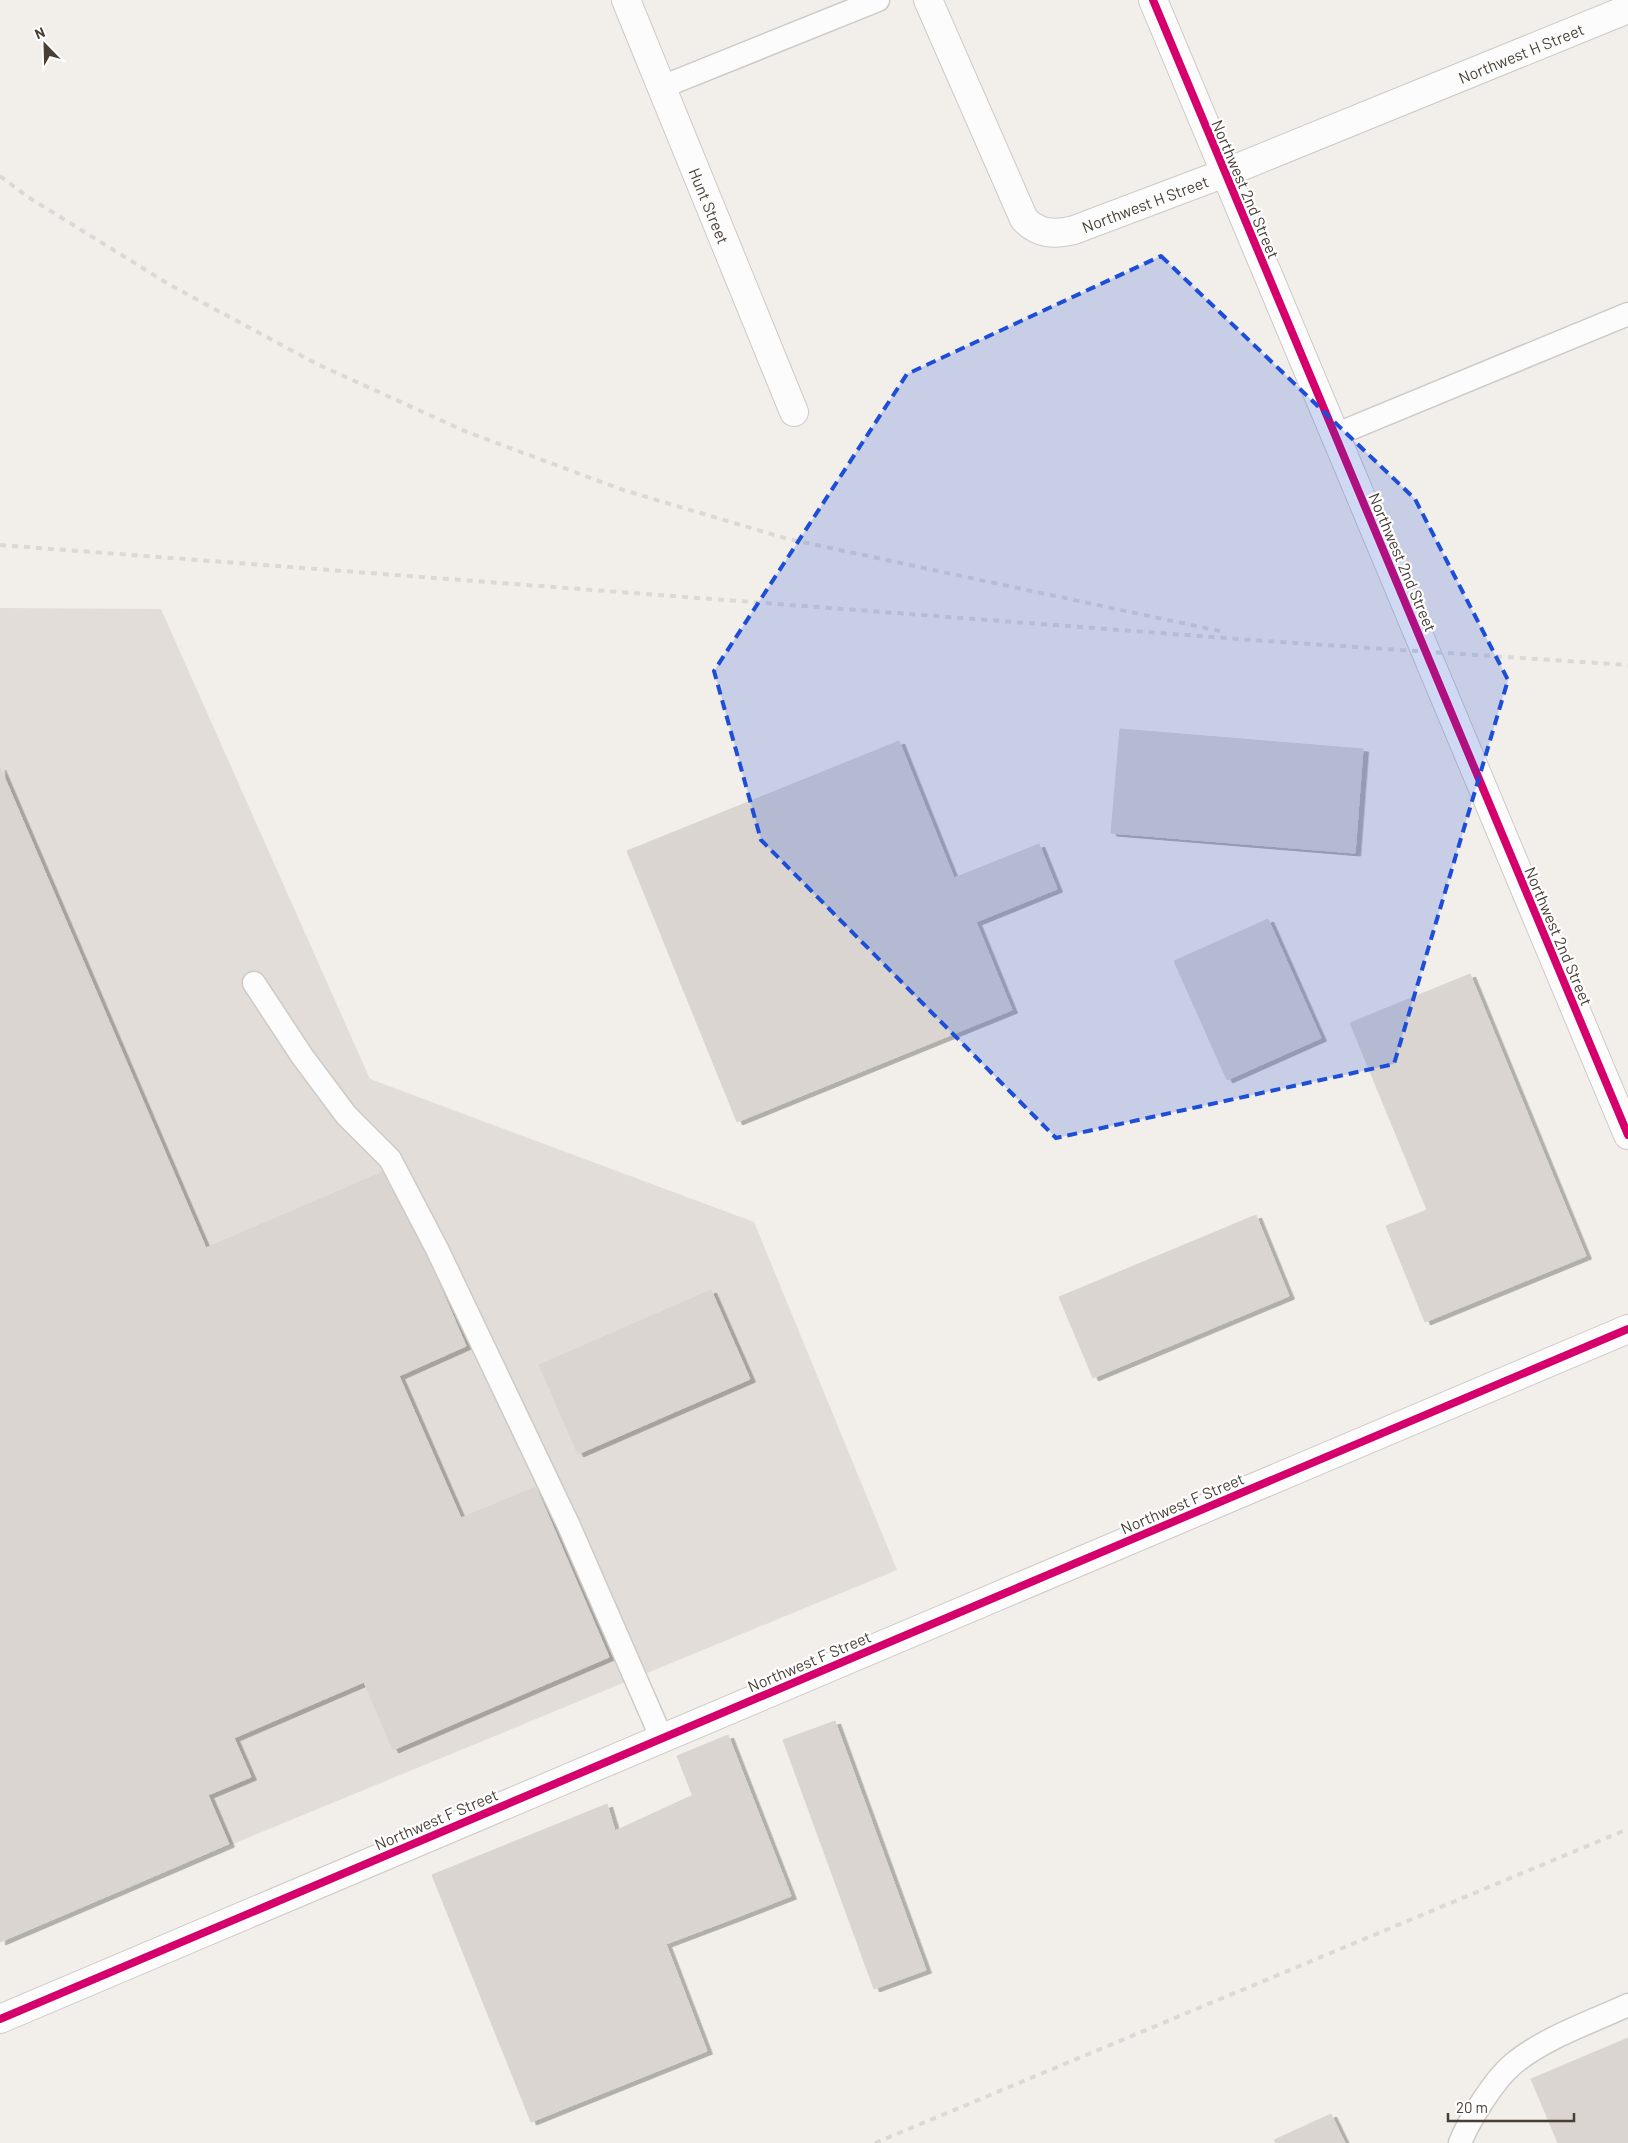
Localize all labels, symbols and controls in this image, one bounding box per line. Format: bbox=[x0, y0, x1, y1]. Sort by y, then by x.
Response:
street label: Northwest H Street bbox=[1455, 19, 1586, 87]
north arrow bbox=[20, 20, 70, 70]
text: N bbox=[32, 23, 47, 42]
street label: Northwest 2nd Street bbox=[1208, 117, 1284, 261]
street label: Hunt Street bbox=[686, 165, 734, 246]
street label: Northwest H Street bbox=[1079, 171, 1211, 236]
street label: Northwest 2nd Street bbox=[1365, 490, 1441, 634]
street label: Northwest 2nd Street bbox=[1521, 864, 1597, 1008]
street label: Northwest F Street bbox=[1117, 1468, 1247, 1538]
street label: Northwest F Street bbox=[744, 1626, 874, 1696]
street label: Northwest F Street bbox=[371, 1784, 501, 1854]
scale bar bbox=[1448, 2090, 1574, 2122]
text: 20 m bbox=[1456, 2098, 1488, 2116]

